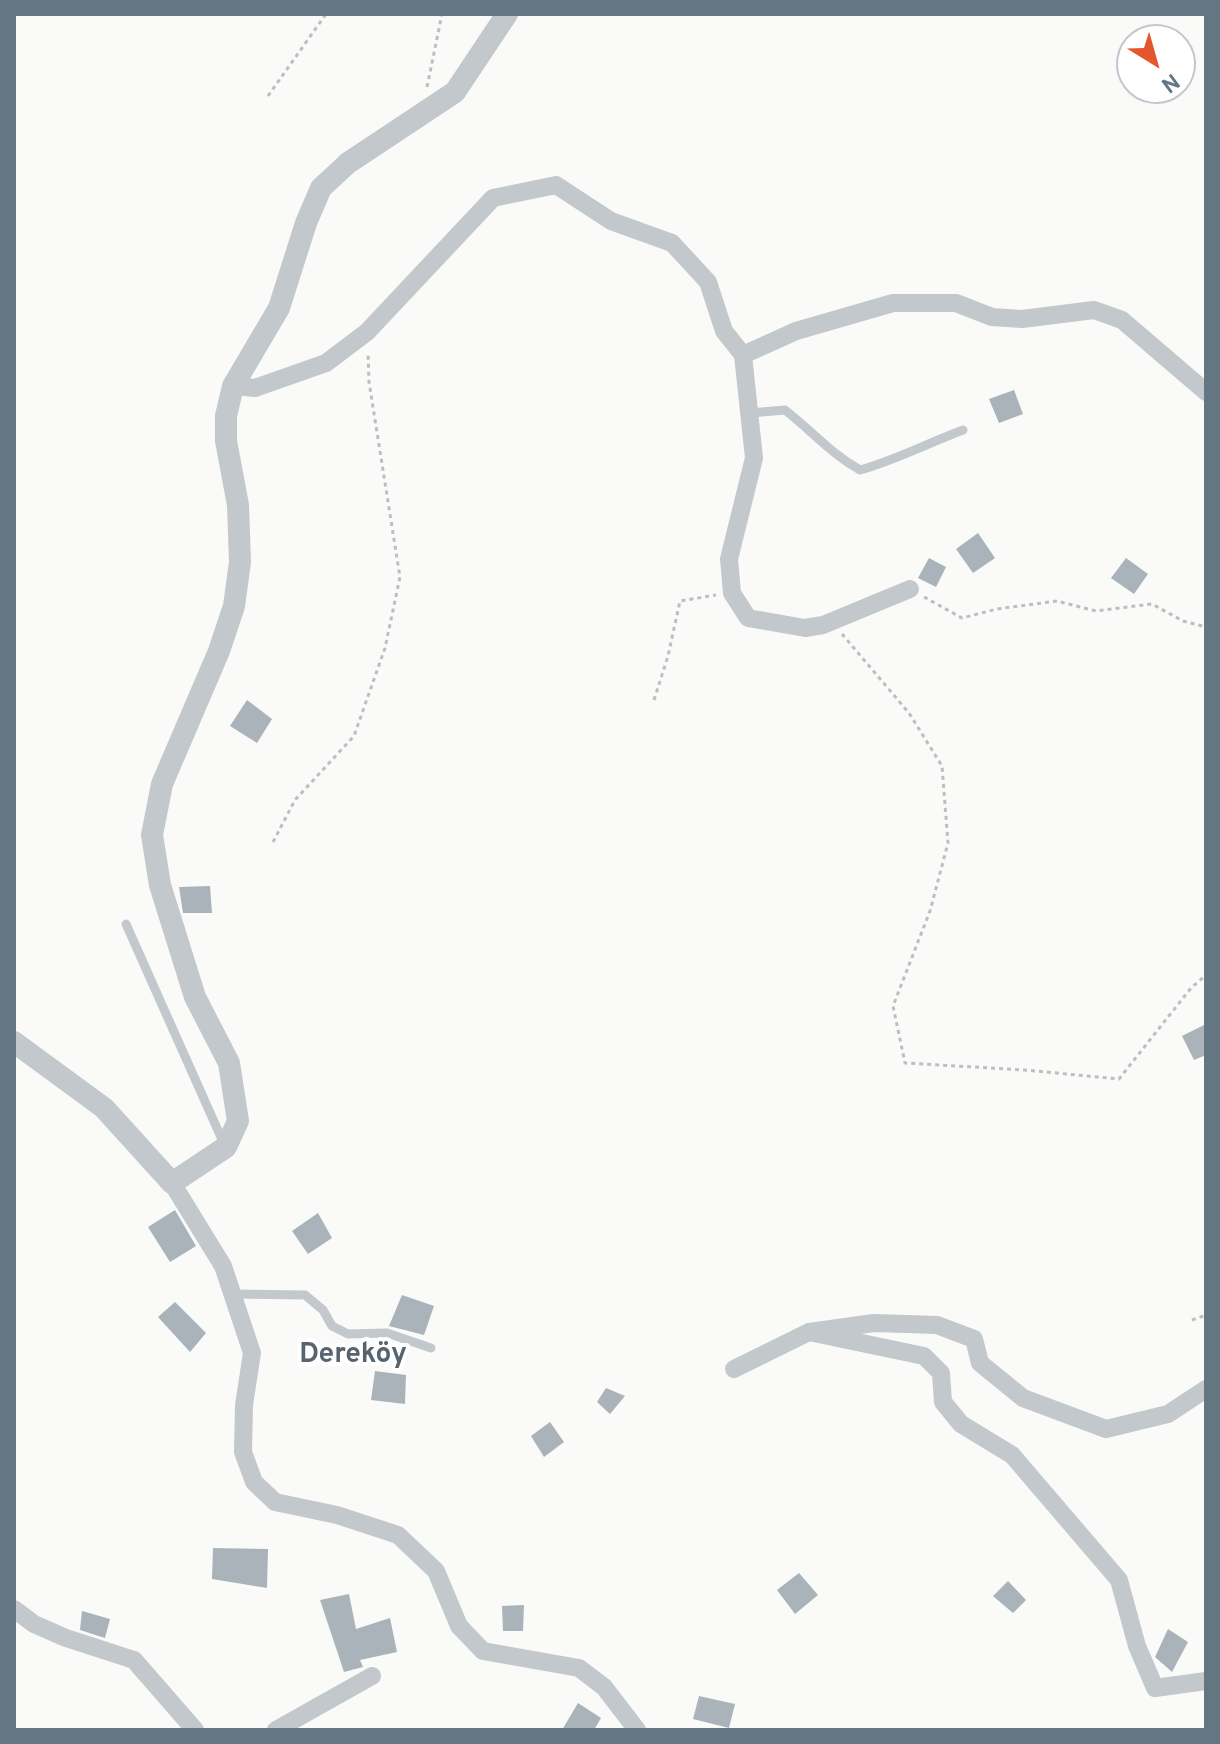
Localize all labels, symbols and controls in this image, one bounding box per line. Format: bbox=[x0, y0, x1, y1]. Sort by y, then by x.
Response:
north arrow bbox=[1116, 24, 1196, 104]
text: N bbox=[1155, 66, 1184, 97]
district label: Dereköy bbox=[299, 1339, 407, 1373]

